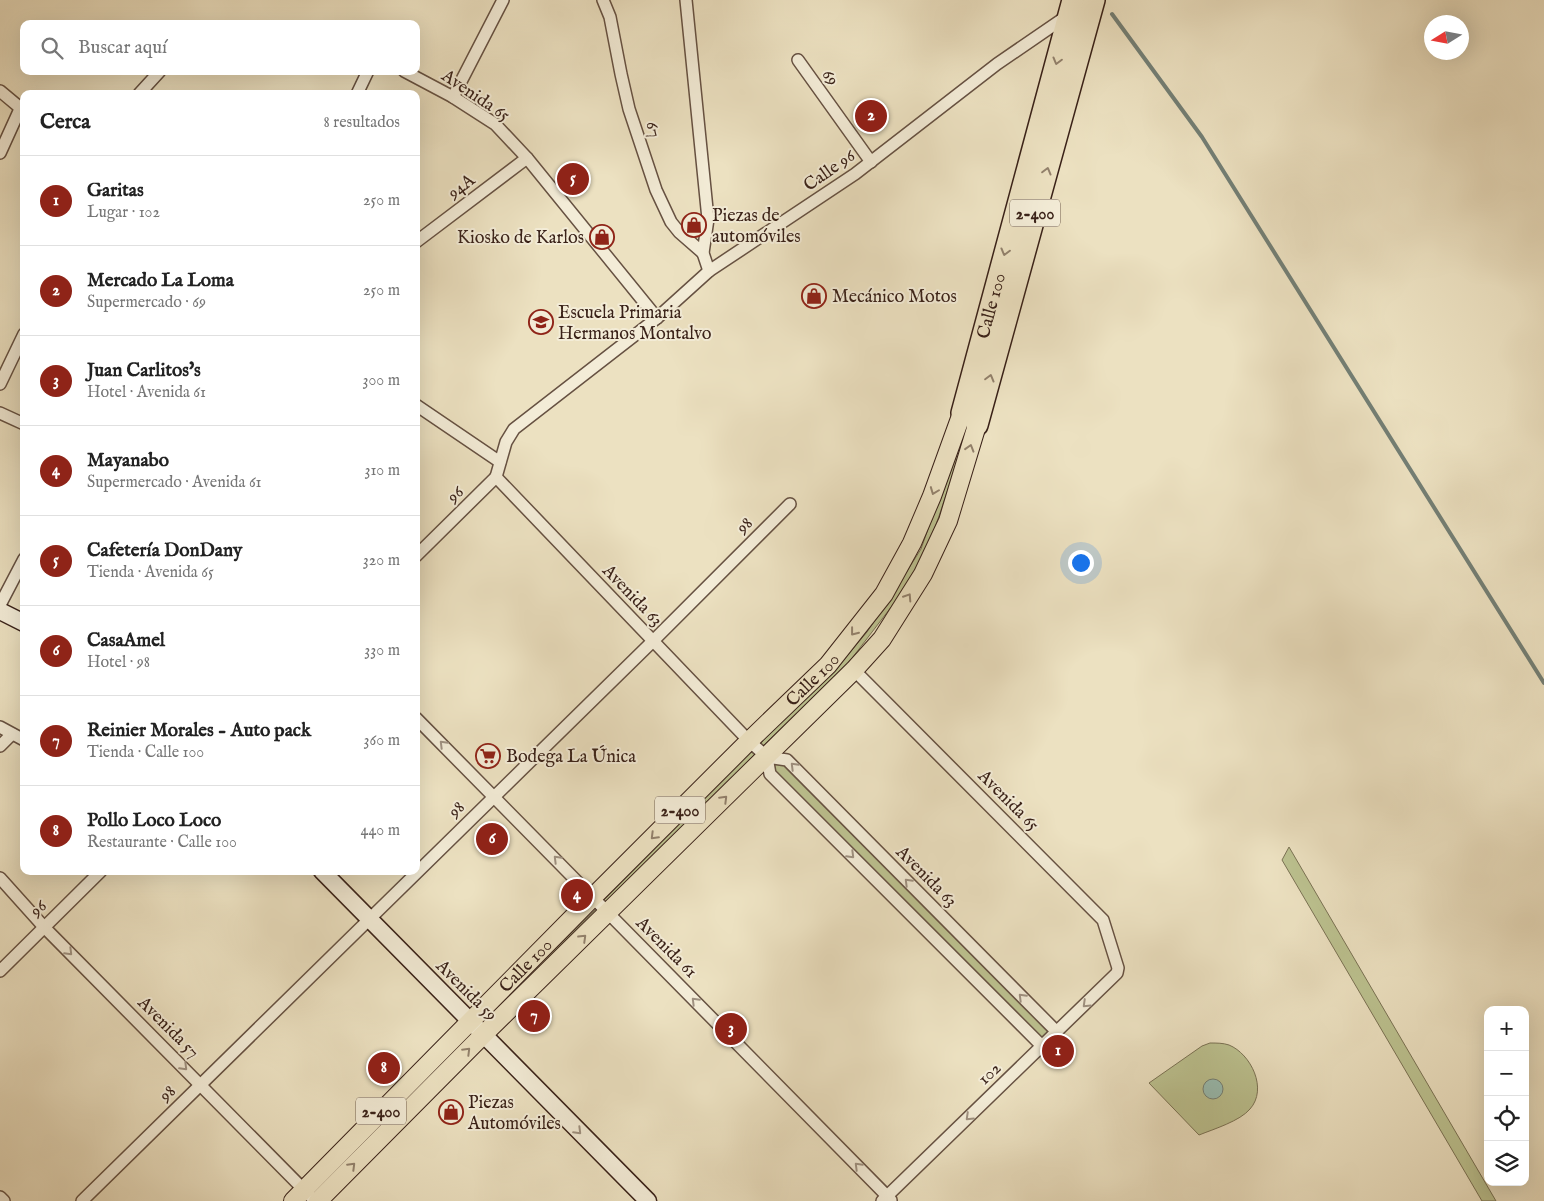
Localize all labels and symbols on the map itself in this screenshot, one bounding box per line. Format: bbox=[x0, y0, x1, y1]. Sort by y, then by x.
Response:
north arrow bbox=[1424, 15, 1469, 60]
one-way arrow bbox=[1052, 57, 1063, 66]
street label: Avenida 65 bbox=[436, 64, 514, 128]
street label: 69 bbox=[816, 65, 844, 91]
pin: 2 bbox=[855, 97, 887, 135]
street label: 67 bbox=[639, 118, 666, 141]
street label: Calle 96 bbox=[799, 145, 861, 197]
pin: 5 bbox=[557, 160, 589, 198]
one-way arrow bbox=[1041, 168, 1051, 176]
street label: 94A bbox=[443, 169, 481, 206]
road number: 2-400 bbox=[1010, 200, 1060, 227]
place label: Piezas de automóviles bbox=[712, 205, 801, 249]
shop icon: Piezas de automóviles bbox=[681, 212, 707, 238]
shop icon: Kiosko de Karlos bbox=[589, 224, 615, 250]
place label: Kiosko de Karlos bbox=[457, 227, 584, 250]
one-way arrow bbox=[1001, 247, 1011, 255]
street label: Calle 100 bbox=[972, 271, 1012, 342]
shop icon: Mecánico Motos bbox=[801, 283, 827, 309]
place label: Mecánico Motos bbox=[832, 286, 957, 309]
place label: Escuela Primaria Hermanos Montalvo bbox=[558, 302, 712, 346]
school or university icon: Escuela Primaria Hermanos Montalvo bbox=[528, 309, 554, 335]
one-way arrow bbox=[984, 375, 994, 383]
one-way arrow bbox=[964, 445, 974, 453]
street label: 96 bbox=[442, 481, 470, 509]
one-way arrow bbox=[929, 487, 939, 495]
street label: 98 bbox=[731, 513, 758, 540]
your location bbox=[1068, 550, 1094, 576]
street label: Avenida 63 bbox=[596, 559, 667, 632]
one-way arrow bbox=[902, 594, 911, 603]
one-way arrow bbox=[850, 627, 859, 636]
street label: Calle 100 bbox=[782, 649, 846, 712]
one-way arrow bbox=[440, 741, 449, 750]
supermarket icon: Bodega La Única bbox=[475, 743, 501, 769]
place label: Bodega La Única bbox=[506, 745, 636, 769]
one-way arrow bbox=[791, 763, 800, 772]
street label: Avenida 65 bbox=[972, 765, 1044, 837]
road number: 2-400 bbox=[655, 796, 705, 824]
one-way arrow bbox=[718, 796, 727, 805]
street label: 98 bbox=[443, 797, 470, 824]
pin: 6 bbox=[476, 820, 508, 858]
one-way arrow bbox=[651, 830, 660, 839]
street label: Avenida 63 bbox=[890, 841, 962, 913]
one-way arrow bbox=[845, 849, 854, 858]
one-way arrow bbox=[554, 856, 563, 865]
pin: 4 bbox=[561, 876, 593, 914]
one-way arrow bbox=[905, 878, 914, 887]
street label: 96 bbox=[25, 895, 53, 923]
street label: Avenida 61 bbox=[630, 912, 702, 984]
street label: Calle 100 bbox=[495, 935, 558, 998]
one-way arrow bbox=[577, 935, 586, 944]
one-way arrow bbox=[63, 946, 72, 955]
street label: Avenida 59 bbox=[430, 955, 502, 1027]
street label: Avenida 57 bbox=[131, 991, 204, 1064]
one-way arrow bbox=[1019, 994, 1028, 1003]
pin: 7 bbox=[518, 997, 550, 1035]
one-way arrow bbox=[692, 997, 701, 1006]
one-way arrow bbox=[1082, 998, 1091, 1007]
pin: 3 bbox=[715, 1010, 747, 1048]
pin: 1 bbox=[1042, 1032, 1074, 1070]
one-way arrow bbox=[461, 1048, 470, 1057]
pin: 8 bbox=[368, 1049, 400, 1087]
street label: 102 bbox=[973, 1058, 1007, 1091]
one-way arrow bbox=[178, 1061, 187, 1070]
street label: 98 bbox=[154, 1081, 181, 1108]
place label: Piezas Automóviles bbox=[467, 1092, 561, 1136]
road number: 2-400 bbox=[356, 1098, 406, 1124]
shop icon: Piezas Automóviles bbox=[438, 1099, 464, 1125]
one-way arrow bbox=[966, 1111, 975, 1120]
one-way arrow bbox=[572, 1125, 581, 1134]
one-way arrow bbox=[346, 1163, 355, 1172]
one-way arrow bbox=[855, 1163, 864, 1172]

